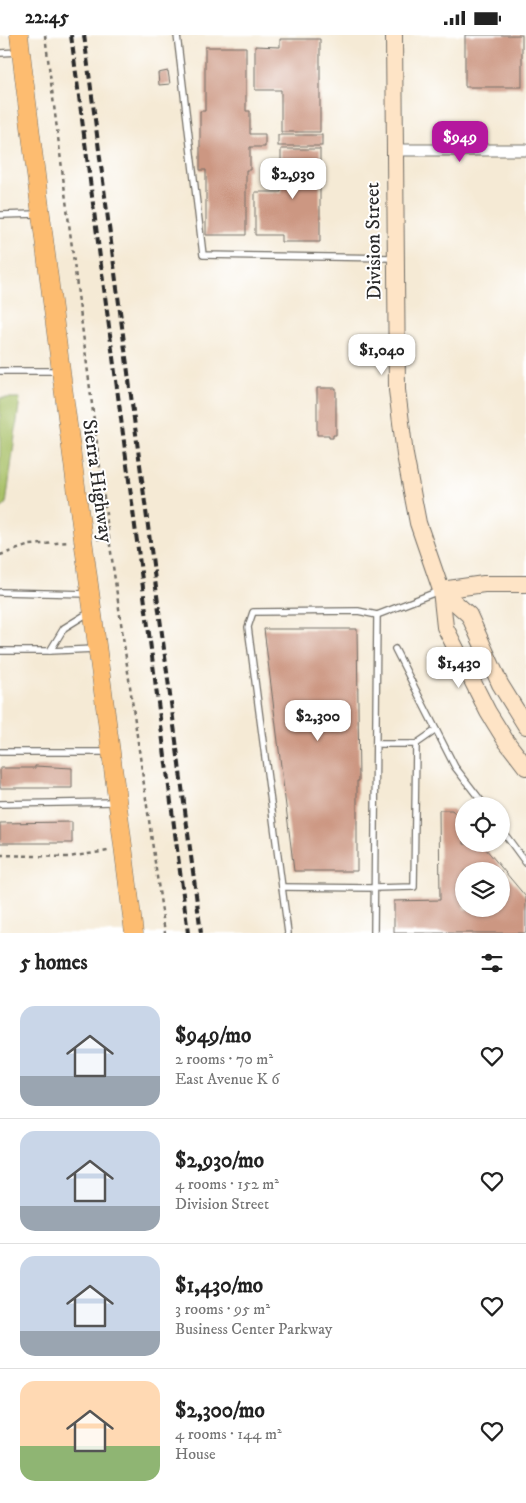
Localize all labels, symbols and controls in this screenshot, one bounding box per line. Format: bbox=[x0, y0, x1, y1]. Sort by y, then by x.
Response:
text: 22:45 bbox=[25, 6, 69, 29]
pin: $949 bbox=[430, 121, 490, 163]
text: $949 bbox=[443, 127, 477, 147]
pin: $2,930 bbox=[252, 157, 334, 200]
text: $2,930 bbox=[271, 164, 315, 184]
street label: Division Street bbox=[360, 182, 388, 300]
pin: $1,040 bbox=[341, 333, 423, 376]
text: $1,040 bbox=[359, 340, 405, 360]
street label: Sierra Highway bbox=[76, 418, 118, 545]
pin: $1,430 bbox=[418, 647, 500, 689]
text: $1,430 bbox=[437, 653, 481, 673]
pin: $2,300 bbox=[277, 699, 359, 742]
text: $2,300 bbox=[296, 706, 340, 726]
map controls bbox=[455, 797, 510, 917]
button: locate bbox=[455, 797, 510, 852]
button: layers bbox=[455, 862, 510, 917]
icon: filters bbox=[478, 949, 506, 977]
text: 5 homes bbox=[20, 950, 88, 976]
text: $949/mo bbox=[175, 1023, 251, 1049]
icon: home bbox=[60, 1026, 120, 1086]
icon: heart bbox=[478, 1042, 506, 1070]
text: 2 rooms · 70 m² bbox=[175, 1049, 273, 1069]
text: East Avenue K 6 bbox=[175, 1069, 280, 1089]
text: $2,930/mo bbox=[175, 1148, 264, 1174]
icon: home bbox=[60, 1151, 120, 1211]
icon: heart bbox=[478, 1167, 506, 1195]
text: 4 rooms · 152 m² bbox=[175, 1174, 279, 1194]
text: Division Street bbox=[175, 1194, 269, 1214]
text: $1,430/mo bbox=[175, 1273, 263, 1299]
icon: home bbox=[60, 1276, 120, 1336]
icon: heart bbox=[478, 1292, 506, 1320]
text: 3 rooms · 95 m² bbox=[175, 1299, 270, 1319]
text: Business Center Parkway bbox=[175, 1319, 332, 1339]
text: $2,300/mo bbox=[175, 1398, 265, 1424]
icon: home bbox=[60, 1401, 120, 1461]
icon: heart bbox=[478, 1417, 506, 1445]
text: 4 rooms · 144 m² bbox=[175, 1424, 282, 1444]
text: House bbox=[175, 1444, 216, 1464]

